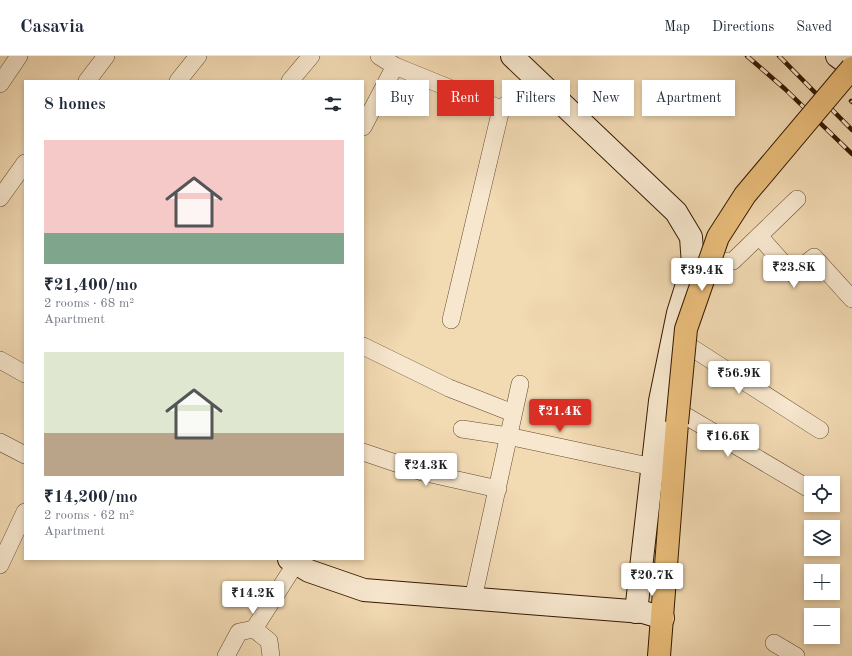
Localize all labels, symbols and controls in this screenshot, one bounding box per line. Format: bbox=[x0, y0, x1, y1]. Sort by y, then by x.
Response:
text: Casavia bbox=[20, 18, 84, 37]
text: Map bbox=[664, 20, 690, 34]
text: Directions bbox=[712, 20, 774, 34]
text: Saved bbox=[796, 20, 832, 34]
chip: Buy bbox=[376, 80, 429, 116]
chip: Rent bbox=[437, 80, 494, 116]
chip: Filters bbox=[502, 80, 570, 116]
chip: New bbox=[578, 80, 634, 116]
chip: Apartment bbox=[642, 80, 735, 116]
icon: filters bbox=[322, 93, 344, 115]
text: 8 homes bbox=[44, 96, 106, 113]
icon: home bbox=[158, 166, 230, 238]
pin: ₹23.8K bbox=[761, 255, 827, 289]
pin: ₹39.4K bbox=[669, 258, 735, 292]
text: ₹23.8K bbox=[772, 261, 816, 274]
text: ₹39.4K bbox=[680, 264, 724, 277]
text: ₹21,400/mo bbox=[44, 277, 138, 294]
text: 2 rooms · 68 m² bbox=[44, 297, 134, 310]
text: Apartment bbox=[44, 313, 105, 326]
pin: ₹56.9K bbox=[706, 361, 772, 395]
text: ₹56.9K bbox=[717, 367, 761, 380]
icon: home bbox=[158, 378, 230, 450]
pin: ₹21.4K bbox=[527, 399, 593, 433]
text: ₹21.4K bbox=[538, 405, 582, 418]
pin: ₹16.6K bbox=[695, 424, 761, 458]
text: ₹16.6K bbox=[706, 430, 750, 443]
pin: ₹24.3K bbox=[393, 453, 459, 487]
text: ₹24.3K bbox=[404, 459, 448, 472]
map controls bbox=[804, 476, 840, 644]
button: locate bbox=[804, 476, 840, 512]
text: ₹14,200/mo bbox=[44, 489, 138, 506]
text: 2 rooms · 62 m² bbox=[44, 509, 134, 522]
button: layers bbox=[804, 520, 840, 556]
text: Apartment bbox=[44, 525, 105, 538]
pin: ₹20.7K bbox=[619, 563, 685, 597]
button: + bbox=[804, 564, 840, 600]
text: ₹20.7K bbox=[630, 569, 674, 582]
pin: ₹14.2K bbox=[220, 581, 286, 615]
text: ₹14.2K bbox=[231, 587, 275, 600]
button: − bbox=[804, 608, 840, 644]

